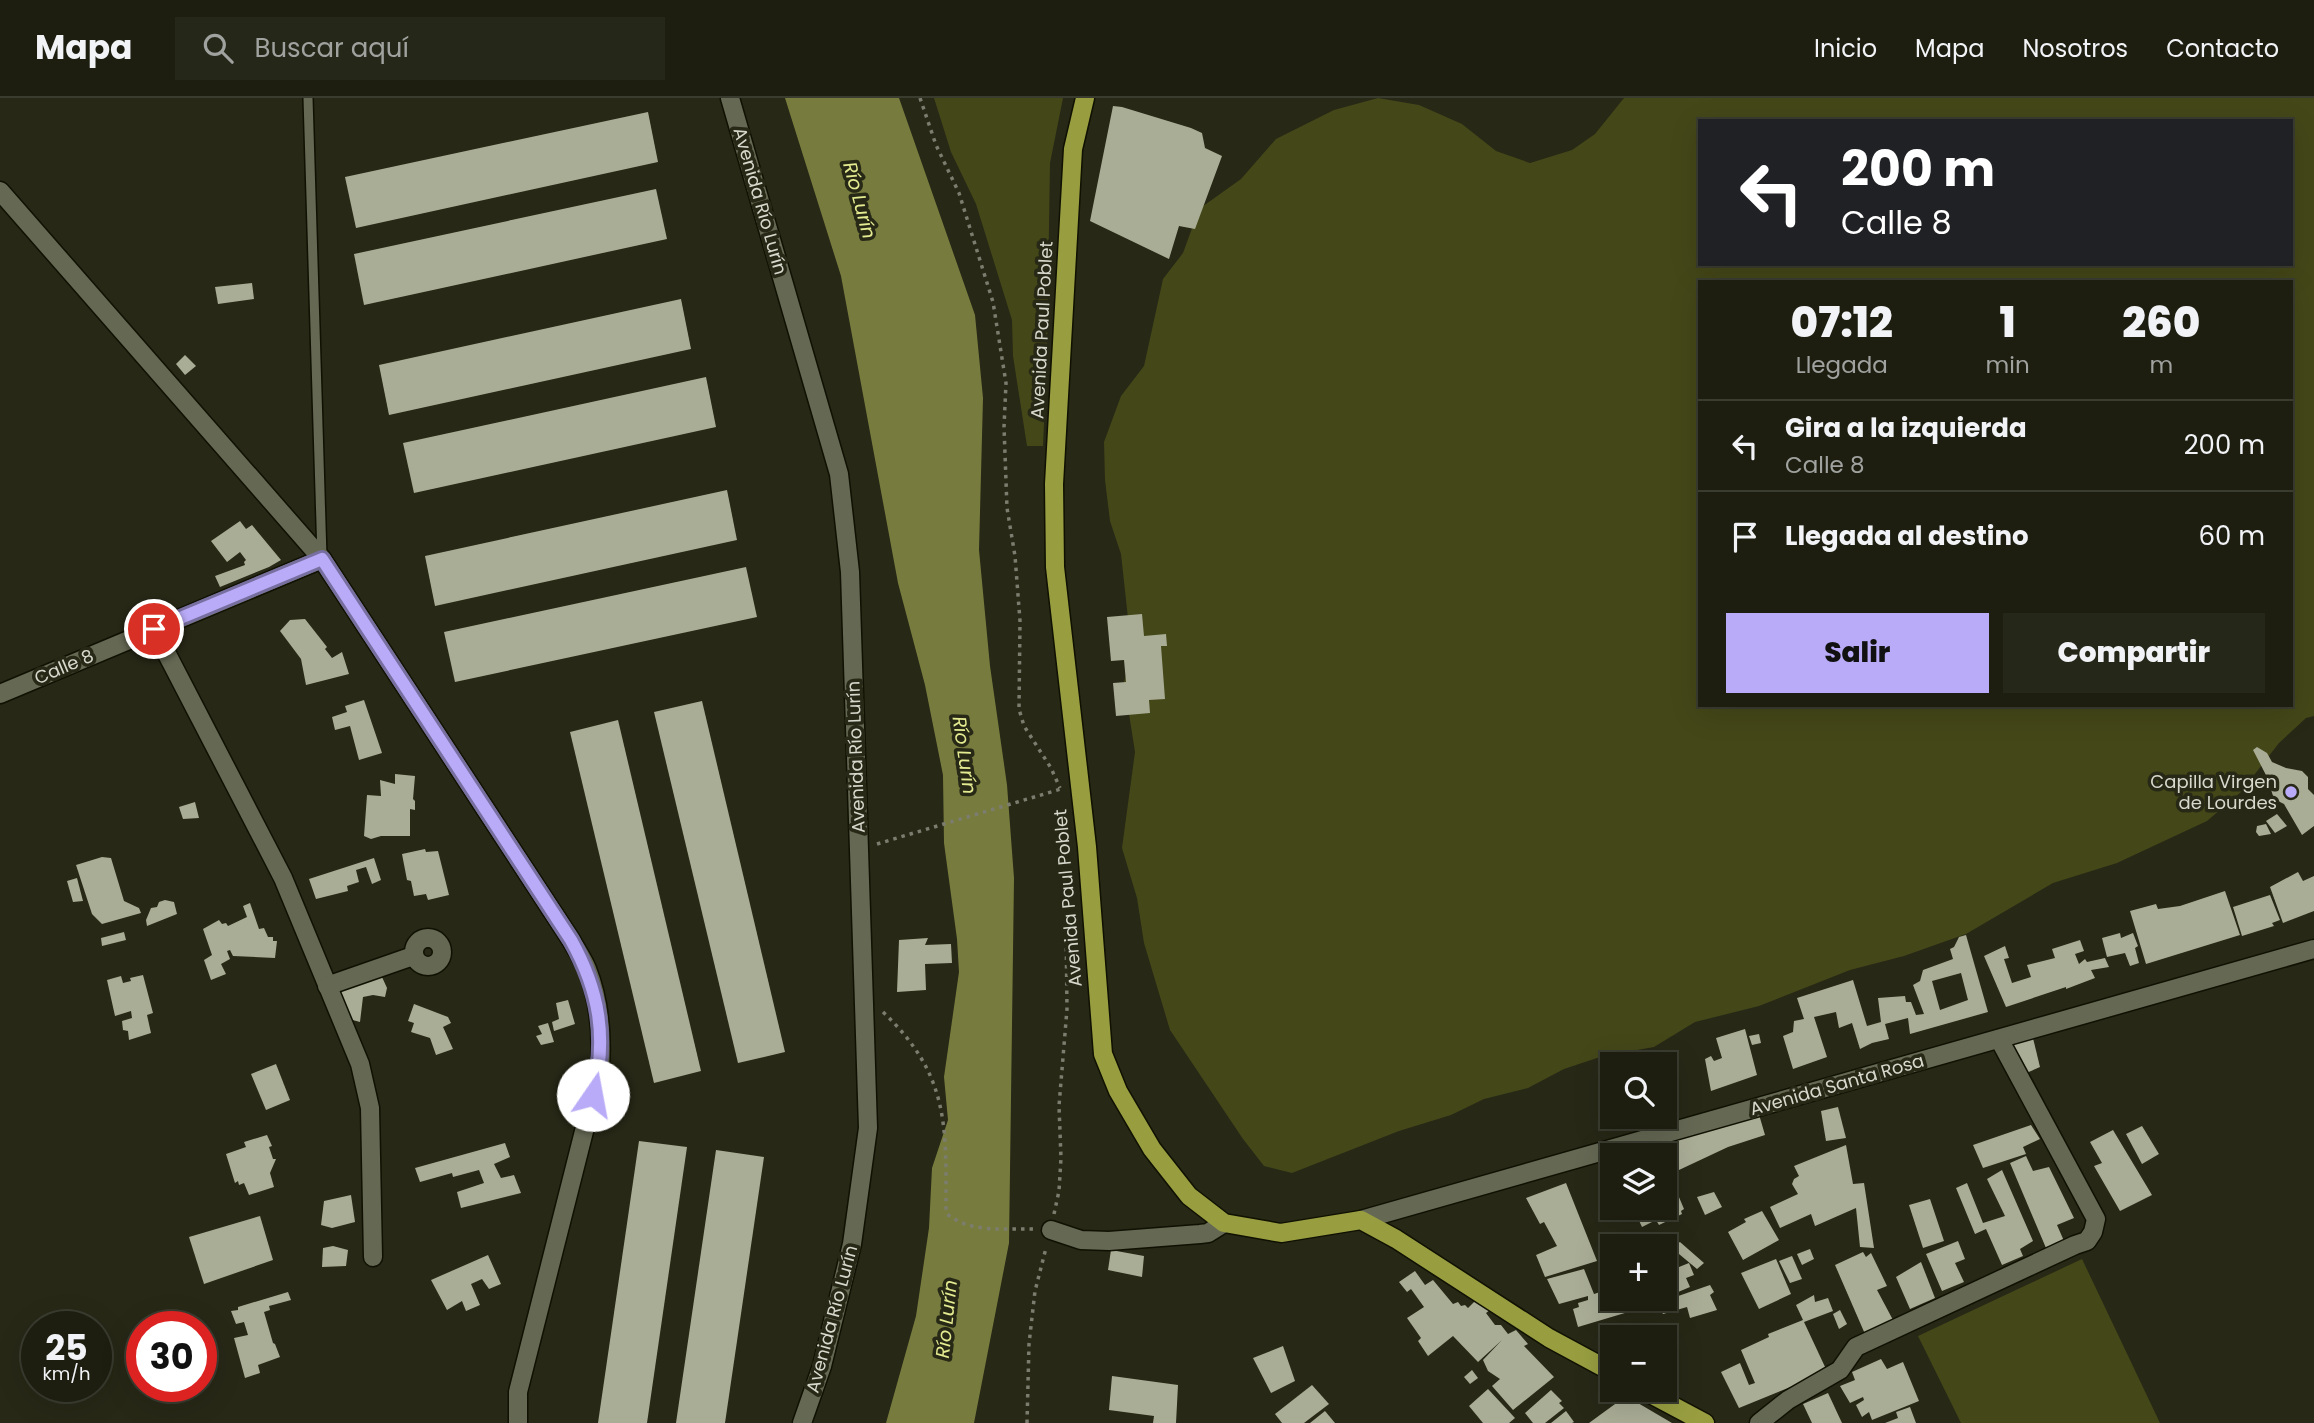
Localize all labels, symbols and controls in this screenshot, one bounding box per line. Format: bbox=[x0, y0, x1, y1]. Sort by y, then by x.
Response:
search box bbox=[175, 17, 665, 80]
text: Mapa bbox=[35, 24, 133, 71]
icon: search bbox=[199, 29, 237, 67]
text: Buscar aquí bbox=[255, 30, 409, 66]
text: Inicio bbox=[1814, 32, 1877, 65]
text: Mapa bbox=[1915, 32, 1984, 65]
text: Nosotros bbox=[2022, 32, 2128, 65]
text: Contacto bbox=[2166, 32, 2279, 65]
street label: Avenida Río Lurín bbox=[727, 124, 793, 277]
text: 200 m bbox=[1841, 135, 1995, 203]
icon: left bbox=[1726, 147, 1817, 238]
water label: Río Lurín bbox=[836, 159, 883, 241]
text: Calle 8 bbox=[1841, 200, 1952, 245]
street label: Avenida Paul Poblet bbox=[1024, 240, 1059, 420]
text: 07:12 bbox=[1791, 293, 1893, 352]
text: 1 bbox=[1999, 293, 2016, 352]
text: 260 bbox=[2122, 293, 2200, 352]
text: Llegada bbox=[1796, 349, 1888, 381]
text: min bbox=[1986, 349, 2030, 381]
text: m bbox=[2149, 349, 2173, 381]
text: Gira a la izquierda bbox=[1785, 410, 2027, 446]
icon: left bbox=[1726, 427, 1764, 465]
text: 200 m bbox=[2184, 427, 2265, 463]
text: Calle 8 bbox=[1785, 449, 1865, 481]
icon: arrive bbox=[1726, 518, 1764, 556]
text: Llegada al destino bbox=[1785, 518, 2029, 554]
text: 60 m bbox=[2198, 518, 2265, 554]
pin bbox=[124, 599, 184, 659]
icon: arrive bbox=[135, 610, 173, 648]
button: Salir bbox=[1726, 613, 1989, 693]
button: Compartir bbox=[2003, 613, 2265, 693]
street label: Calle 8 bbox=[30, 643, 97, 690]
street label: Avenida Río Lurín bbox=[840, 681, 871, 833]
water label: Río Lurín bbox=[946, 714, 983, 796]
place label: Capilla Virgen de Lourdes bbox=[2150, 769, 2277, 815]
marker: Capilla Virgen de Lourdes bbox=[2283, 784, 2299, 800]
street label: Avenida Paul Poblet bbox=[1047, 808, 1088, 988]
street label: Avenida Santa Rosa bbox=[1747, 1048, 1927, 1121]
map controls bbox=[1600, 1052, 1677, 1402]
button: search bbox=[1600, 1052, 1677, 1129]
position arrow bbox=[556, 1058, 630, 1132]
button: layers bbox=[1600, 1143, 1677, 1220]
button: + bbox=[1600, 1234, 1677, 1311]
street label: Avenida Río Lurín bbox=[800, 1242, 863, 1396]
water label: Río Lurín bbox=[929, 1279, 964, 1359]
speed limit sign: 30 bbox=[126, 1311, 217, 1402]
text: 25 bbox=[45, 1323, 88, 1372]
button: − bbox=[1600, 1325, 1677, 1402]
text: km/h bbox=[43, 1361, 90, 1386]

